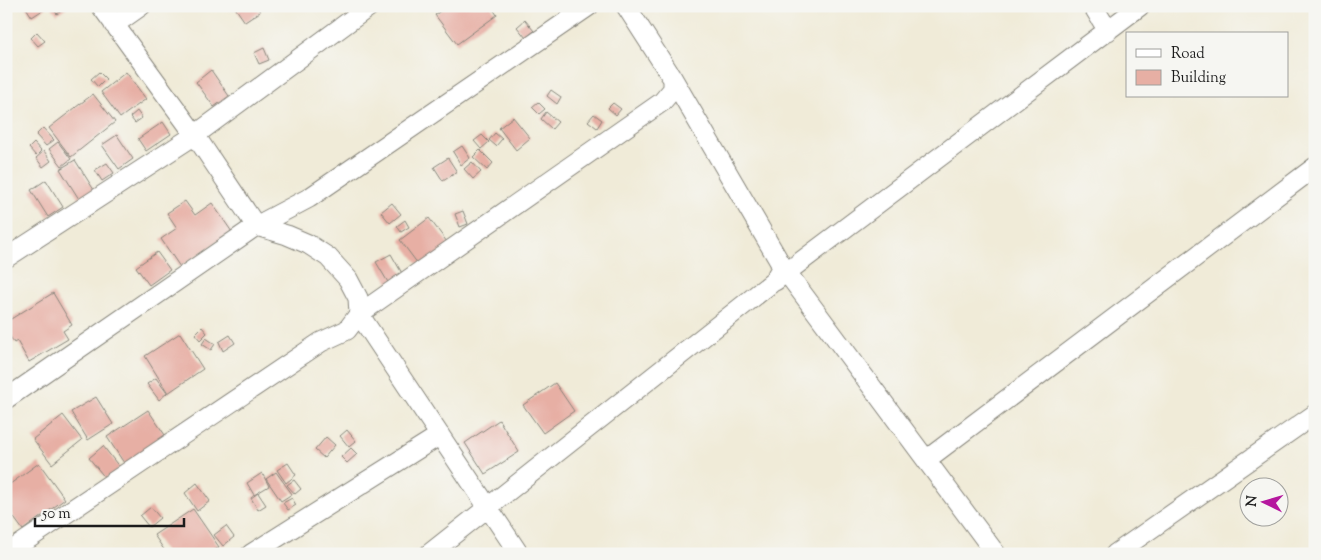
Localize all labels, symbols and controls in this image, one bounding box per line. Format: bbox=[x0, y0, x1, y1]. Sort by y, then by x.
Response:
legend bbox=[1126, 32, 1288, 98]
text: Road bbox=[1171, 44, 1205, 65]
text: Building bbox=[1171, 68, 1226, 89]
north arrow bbox=[1238, 478, 1288, 528]
scale bar bbox=[35, 495, 184, 527]
text: N bbox=[1243, 495, 1263, 507]
text: 50 m bbox=[41, 504, 71, 525]

